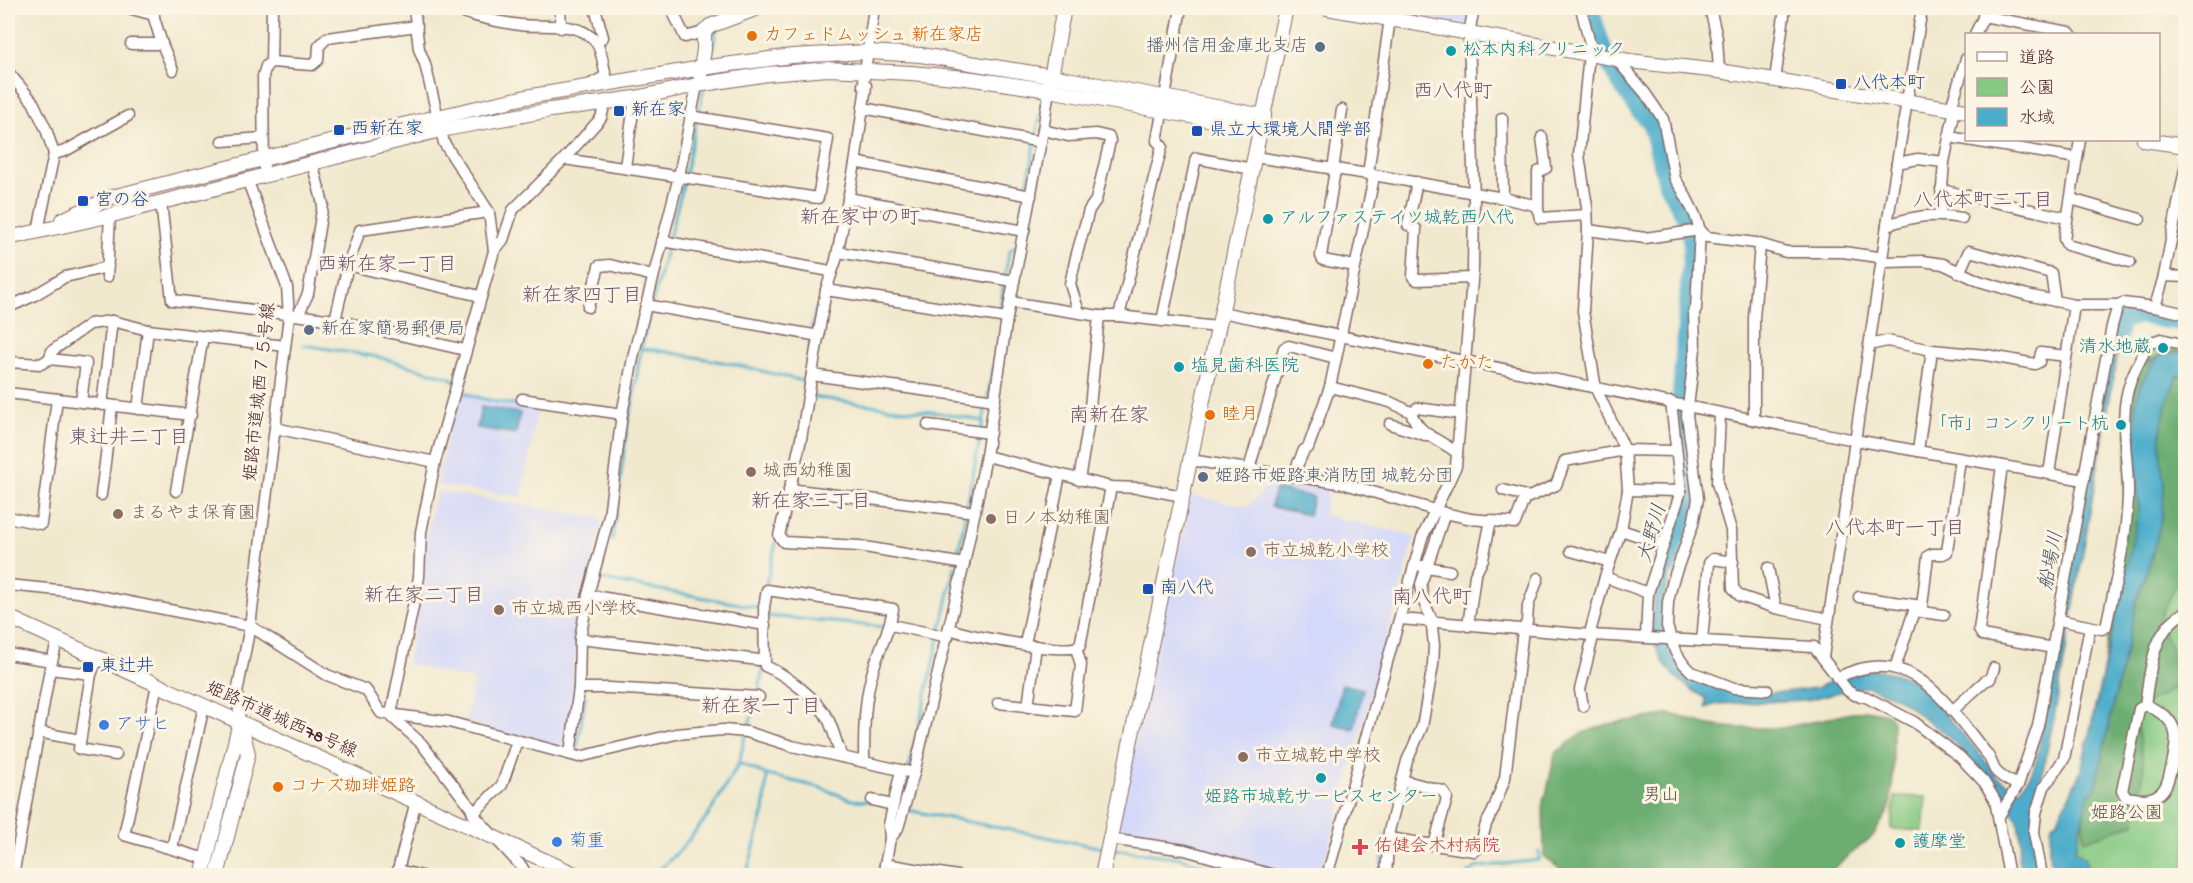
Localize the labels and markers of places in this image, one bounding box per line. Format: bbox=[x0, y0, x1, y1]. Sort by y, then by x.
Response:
place label: カフェドムッシュ 新在家店 bbox=[764, 25, 983, 47]
marker: カフェドムッシュ 新在家店 bbox=[745, 29, 759, 43]
place label: 播州信用金庫北支店 bbox=[1146, 36, 1308, 58]
marker: 播州信用金庫北支店 bbox=[1313, 40, 1327, 54]
place label: 松本内科クリニック bbox=[1463, 40, 1625, 62]
marker: 松本内科クリニック bbox=[1444, 44, 1458, 58]
place label: 八代本町 bbox=[1853, 73, 1925, 95]
marker: 八代本町 bbox=[1834, 77, 1848, 91]
place label: 新在家 bbox=[631, 100, 685, 122]
marker: 新在家 bbox=[612, 104, 626, 118]
place label: 西新在家 bbox=[351, 119, 423, 141]
place label: 県立大環境人間学部 bbox=[1209, 120, 1371, 142]
marker: 西新在家 bbox=[332, 123, 346, 137]
marker: 県立大環境人間学部 bbox=[1190, 124, 1204, 138]
place label: 宮の谷 bbox=[95, 190, 149, 212]
marker: 宮の谷 bbox=[76, 194, 90, 208]
place label: アルファステイツ城乾西八代 bbox=[1280, 208, 1514, 230]
marker: アルファステイツ城乾西八代 bbox=[1261, 212, 1275, 226]
place label: 新在家簡易郵便局 bbox=[321, 319, 465, 341]
marker: 新在家簡易郵便局 bbox=[302, 323, 316, 337]
place label: 清水地蔵 bbox=[2079, 337, 2151, 359]
marker: 清水地蔵 bbox=[2156, 341, 2170, 355]
place label: たかた bbox=[1440, 354, 1494, 375]
place label: 塩見歯科医院 bbox=[1191, 356, 1299, 378]
marker: たかた bbox=[1421, 357, 1435, 371]
marker: 塩見歯科医院 bbox=[1172, 360, 1186, 374]
place label: 睦月 bbox=[1222, 405, 1258, 426]
marker: 睦月 bbox=[1203, 408, 1217, 422]
place label: 「市」コンクリート杭 bbox=[1929, 414, 2109, 436]
marker: 「市」コンクリート杭 bbox=[2114, 418, 2128, 432]
place label: 城西幼稚園 bbox=[763, 461, 853, 483]
marker: 城西幼稚園 bbox=[744, 465, 758, 479]
place label: 姫路市姫路東消防団 城乾分団 bbox=[1215, 466, 1453, 488]
marker: 姫路市姫路東消防団 城乾分団 bbox=[1196, 470, 1210, 484]
place label: まるやま保育園 bbox=[130, 503, 256, 525]
marker: まるやま保育園 bbox=[111, 507, 125, 521]
place label: 日ノ本幼稚園 bbox=[1003, 508, 1111, 530]
marker: 日ノ本幼稚園 bbox=[984, 512, 998, 526]
place label: 市立城乾小学校 bbox=[1263, 541, 1389, 563]
marker: 市立城乾小学校 bbox=[1244, 545, 1258, 559]
place label: 南八代 bbox=[1160, 578, 1214, 600]
marker: 南八代 bbox=[1141, 582, 1155, 596]
place label: 市立城西小学校 bbox=[511, 599, 637, 621]
marker: 市立城西小学校 bbox=[492, 603, 506, 617]
place label: 東辻井 bbox=[100, 656, 154, 678]
marker: 東辻井 bbox=[81, 660, 95, 674]
place label: アサヒ bbox=[116, 715, 170, 736]
marker: アサヒ bbox=[97, 718, 111, 732]
place label: 市立城乾中学校 bbox=[1255, 746, 1381, 768]
marker: 市立城乾中学校 bbox=[1236, 750, 1250, 764]
marker: 姫路市城乾サービスセンター bbox=[1314, 771, 1328, 785]
place label: コナズ珈琲姫路 bbox=[290, 776, 416, 798]
marker: コナズ珈琲姫路 bbox=[271, 780, 285, 794]
place label: 姫路市城乾サービスセンター bbox=[1204, 787, 1438, 809]
place label: 菊重 bbox=[569, 831, 605, 853]
place label: 護摩堂 bbox=[1912, 832, 1966, 854]
marker: 菊重 bbox=[550, 835, 564, 849]
place label: 佑健会木村病院 bbox=[1374, 836, 1500, 858]
marker: 護摩堂 bbox=[1893, 836, 1907, 850]
marker: 佑健会木村病院 bbox=[1351, 838, 1369, 856]

